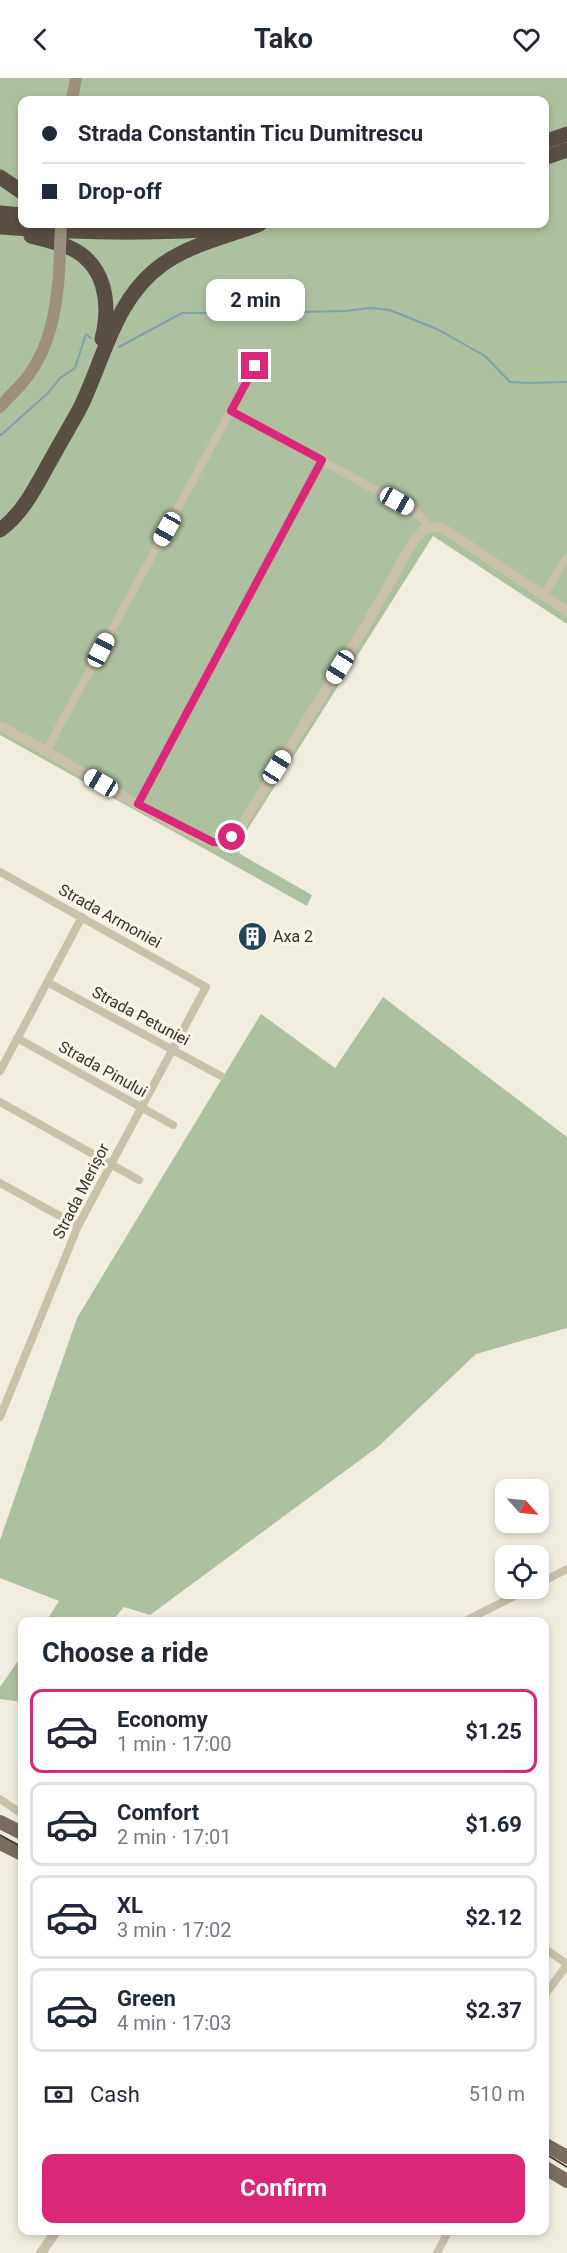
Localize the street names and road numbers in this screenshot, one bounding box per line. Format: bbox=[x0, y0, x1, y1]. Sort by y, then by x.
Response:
street label: Strada Armoniei bbox=[55, 880, 165, 952]
street label: Strada Petuniei bbox=[89, 982, 193, 1050]
street label: Strada Pinului bbox=[55, 1037, 151, 1101]
street label: Strada Merișor bbox=[49, 1139, 114, 1242]

